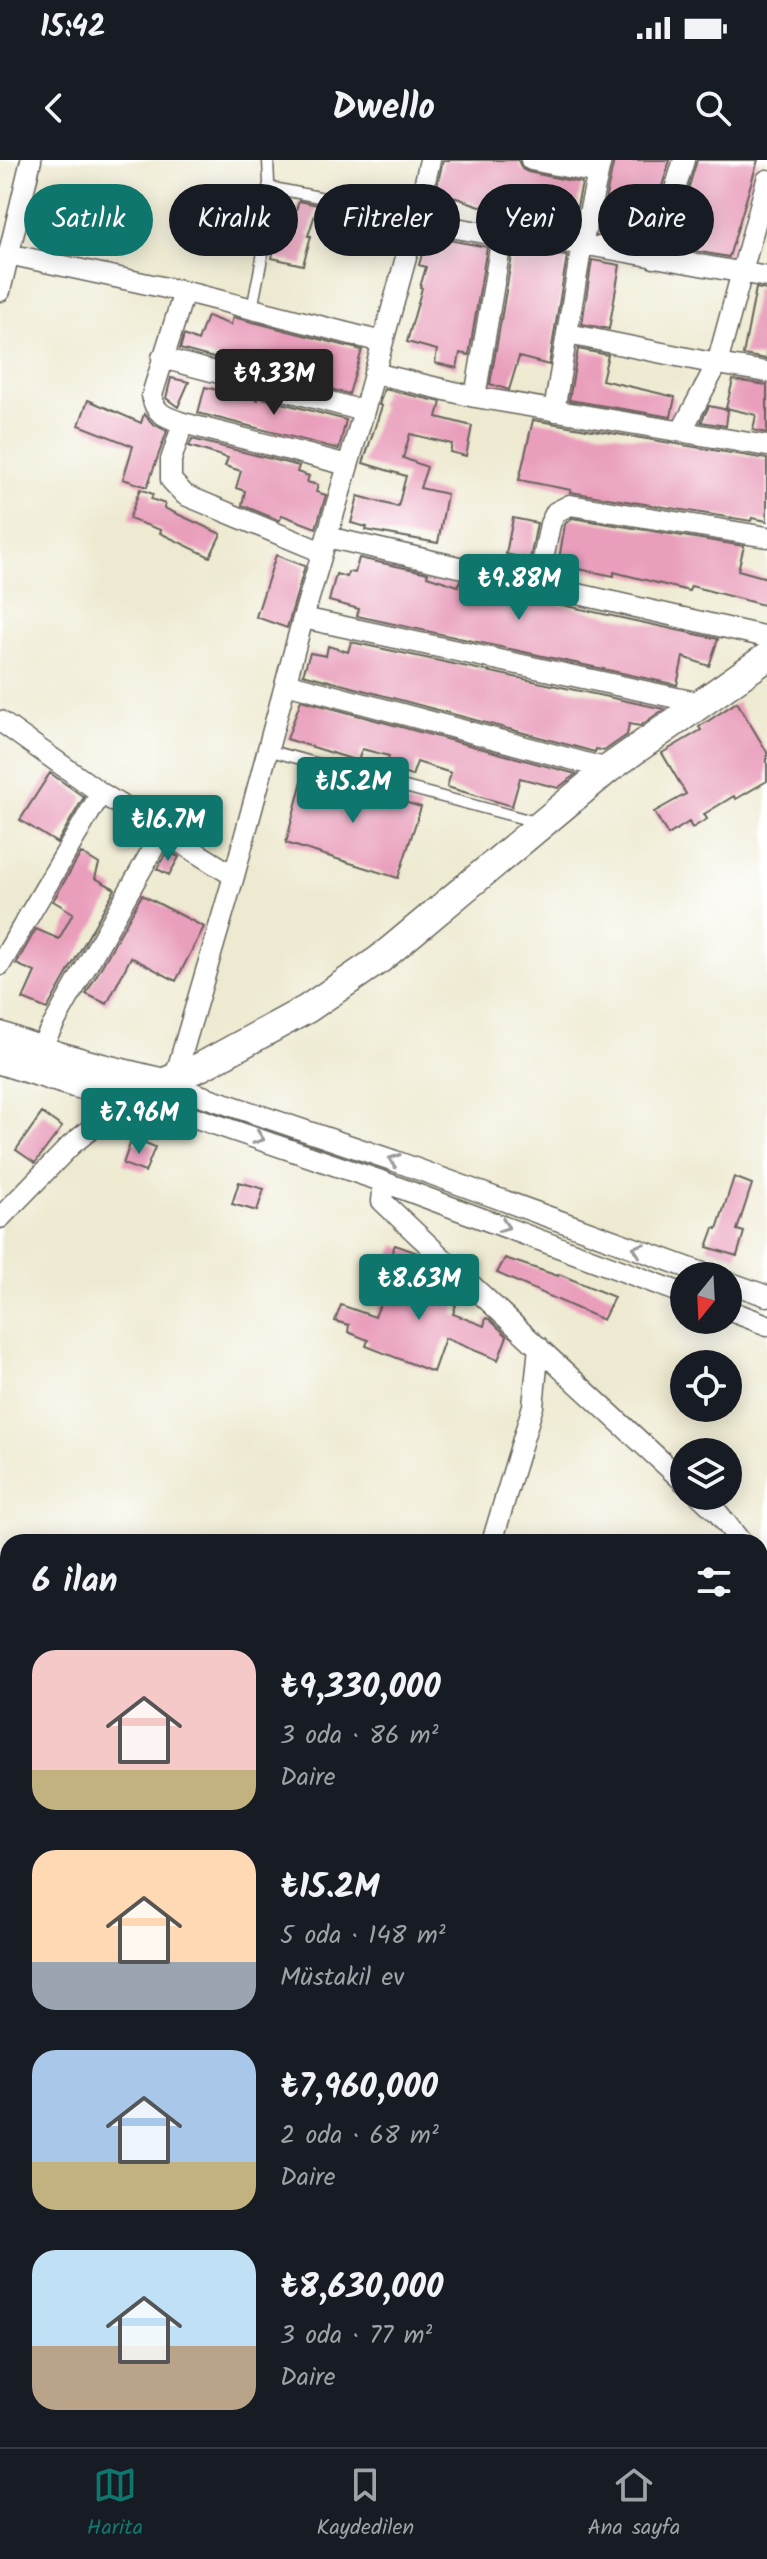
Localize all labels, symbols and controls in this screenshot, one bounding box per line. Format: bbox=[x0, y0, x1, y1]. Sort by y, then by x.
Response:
text: 15:42 bbox=[40, 4, 105, 52]
text: Dwello bbox=[332, 80, 435, 137]
icon: back bbox=[32, 86, 76, 130]
icon: search bbox=[691, 86, 735, 130]
chip: Satılık bbox=[24, 184, 153, 256]
chip: Kiralık bbox=[169, 184, 298, 256]
chip: Filtreler bbox=[314, 184, 460, 256]
chip: Yeni bbox=[476, 184, 582, 256]
chip: Daire bbox=[598, 184, 714, 256]
pin: ₺9.33M bbox=[209, 349, 339, 417]
text: ₺9.33M bbox=[233, 354, 315, 396]
pin: ₺9.88M bbox=[454, 554, 584, 622]
text: ₺9.88M bbox=[477, 559, 561, 601]
pin: ₺15.2M bbox=[288, 757, 418, 825]
text: ₺15.2M bbox=[315, 762, 391, 804]
pin: ₺16.7M bbox=[103, 795, 233, 863]
text: ₺16.7M bbox=[131, 800, 205, 842]
pin: ₺7.96M bbox=[74, 1088, 204, 1156]
text: ₺7.96M bbox=[99, 1093, 179, 1135]
one-way arrow bbox=[251, 1128, 265, 1145]
one-way arrow bbox=[387, 1154, 401, 1170]
one-way arrow bbox=[496, 1216, 510, 1233]
one-way arrow bbox=[632, 1242, 646, 1259]
pin: ₺8.63M bbox=[354, 1254, 484, 1322]
text: ₺8.63M bbox=[377, 1259, 461, 1301]
north arrow bbox=[670, 1262, 742, 1334]
map controls bbox=[670, 1262, 742, 1510]
button: locate bbox=[670, 1350, 742, 1422]
button: layers bbox=[670, 1438, 742, 1510]
text: 6 ilan bbox=[32, 1555, 118, 1609]
icon: filters bbox=[692, 1560, 736, 1604]
text: ₺9,330,000 bbox=[280, 1661, 441, 1715]
icon: home bbox=[96, 1682, 192, 1778]
text: 3 oda · 86 m² bbox=[280, 1715, 438, 1757]
text: Daire bbox=[280, 1757, 335, 1799]
text: ₺15.2M bbox=[280, 1861, 380, 1915]
icon: home bbox=[96, 1882, 192, 1978]
text: 5 oda · 148 m² bbox=[280, 1915, 446, 1957]
text: Müstakil ev bbox=[280, 1957, 404, 1999]
text: ₺7,960,000 bbox=[280, 2061, 438, 2115]
icon: home bbox=[96, 2082, 192, 2178]
text: 2 oda · 68 m² bbox=[280, 2115, 439, 2157]
text: Daire bbox=[280, 2157, 335, 2199]
text: ₺8,630,000 bbox=[280, 2261, 443, 2315]
icon: home bbox=[96, 2282, 192, 2378]
text: 3 oda · 77 m² bbox=[280, 2315, 432, 2357]
text: Daire bbox=[280, 2357, 335, 2399]
tab: Harita bbox=[87, 2463, 143, 2546]
tab: Kaydedilen bbox=[316, 2463, 414, 2546]
tab: Ana sayfa bbox=[587, 2463, 680, 2546]

